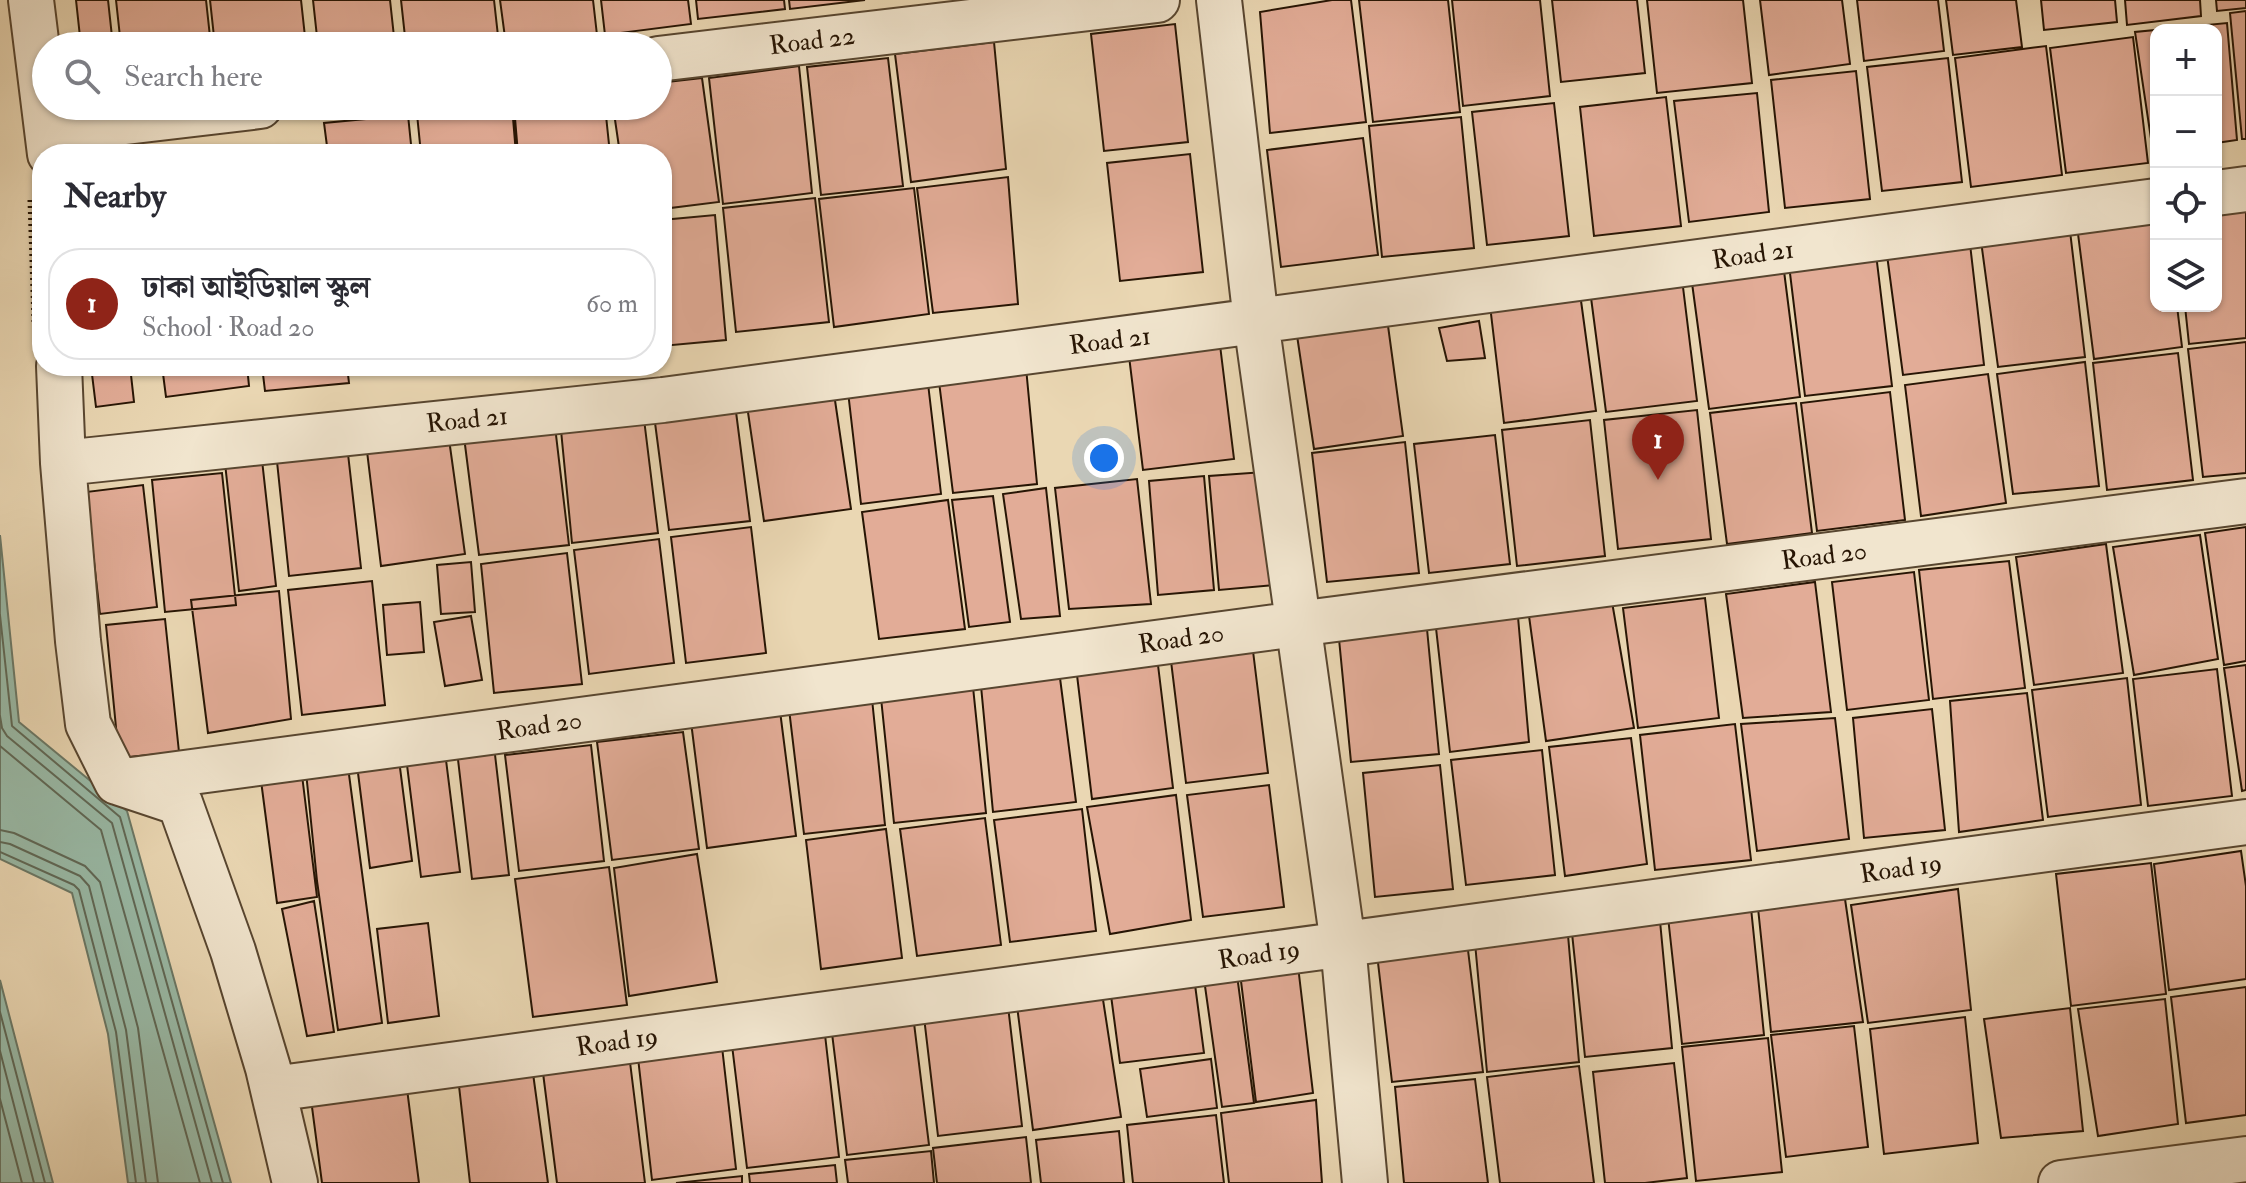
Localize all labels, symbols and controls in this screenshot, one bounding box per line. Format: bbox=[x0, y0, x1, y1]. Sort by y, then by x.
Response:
street label: Road 22 bbox=[767, 20, 857, 62]
map controls bbox=[2150, 24, 2222, 312]
button: + bbox=[2150, 24, 2222, 96]
search box bbox=[32, 32, 672, 120]
icon: search bbox=[60, 54, 104, 98]
text: Search here bbox=[124, 58, 263, 95]
button: − bbox=[2150, 96, 2222, 168]
button: locate bbox=[2150, 168, 2222, 240]
text: Nearby bbox=[64, 175, 166, 218]
street label: Road 21 bbox=[1710, 233, 1796, 277]
button: layers bbox=[2150, 240, 2222, 312]
text: ঢাকা আইডিয়াল স্কুল bbox=[142, 269, 370, 306]
text: 1 bbox=[87, 288, 97, 320]
text: 60 m bbox=[586, 288, 638, 320]
text: School · Road 20 bbox=[142, 312, 315, 344]
street label: Road 21 bbox=[1067, 320, 1153, 362]
street label: Road 21 bbox=[424, 400, 510, 440]
pin: 1 bbox=[1632, 414, 1684, 480]
your location bbox=[1084, 438, 1124, 478]
street label: Road 20 bbox=[1779, 535, 1869, 577]
street label: Road 20 bbox=[1136, 617, 1226, 661]
street label: Road 20 bbox=[494, 704, 584, 748]
street label: Road 19 bbox=[1858, 847, 1944, 891]
street label: Road 19 bbox=[1216, 933, 1302, 977]
street label: Road 19 bbox=[574, 1020, 660, 1064]

